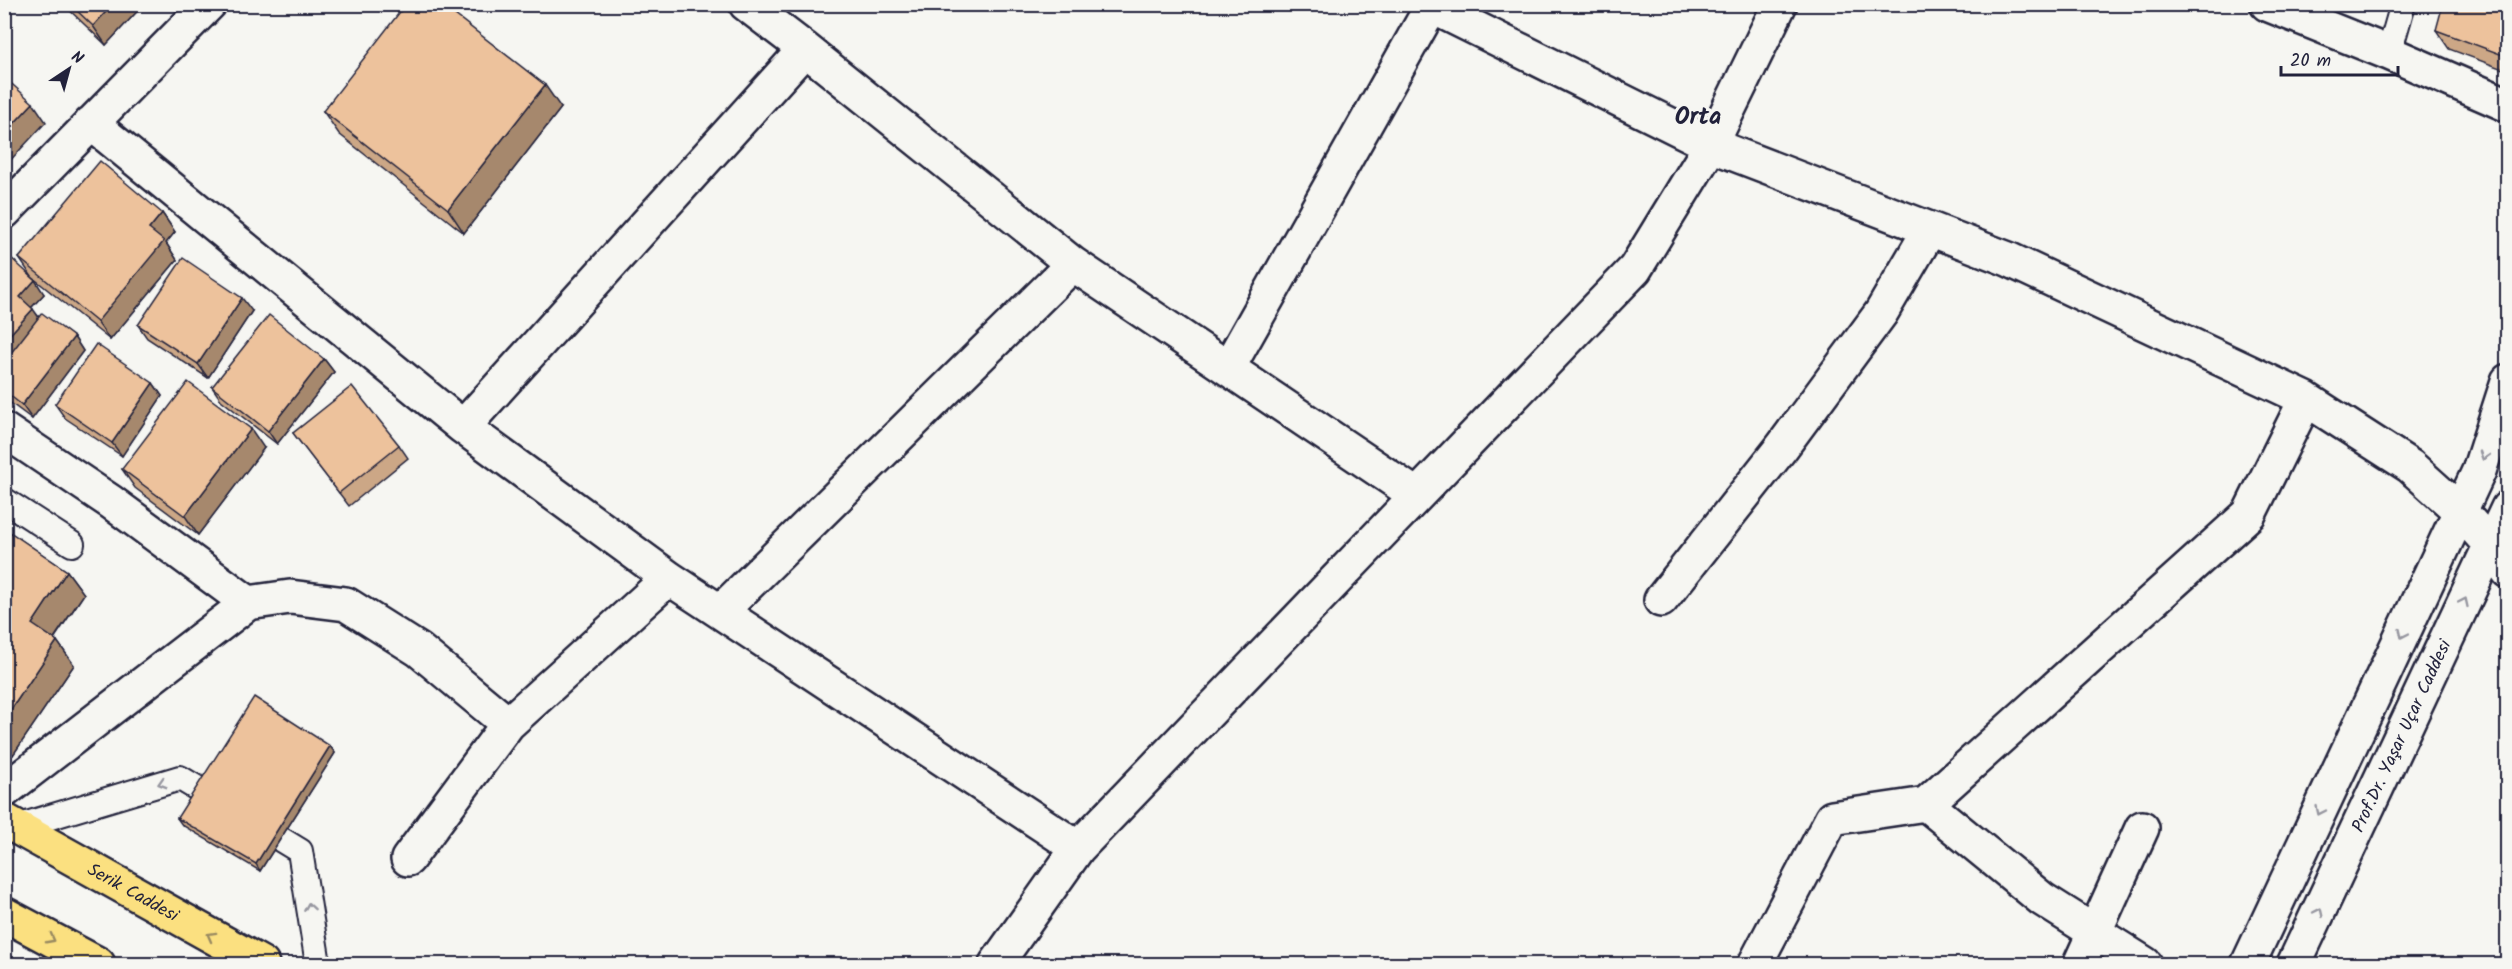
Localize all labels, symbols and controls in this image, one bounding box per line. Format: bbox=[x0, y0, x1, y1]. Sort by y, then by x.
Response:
north arrow bbox=[39, 39, 99, 99]
scale bar bbox=[2281, 39, 2398, 77]
text: N bbox=[65, 45, 88, 71]
text: 20 m bbox=[2290, 47, 2331, 76]
district label: Orta bbox=[1675, 98, 1721, 137]
one-way arrow bbox=[2478, 450, 2491, 461]
one-way arrow bbox=[2457, 598, 2469, 609]
one-way arrow bbox=[2398, 627, 2410, 638]
street label: Prof.Dr. Yaşar Uçar Caddesi bbox=[2345, 635, 2460, 838]
one-way arrow bbox=[157, 776, 168, 788]
one-way arrow bbox=[2316, 804, 2328, 815]
street label: Serik Caddesi bbox=[81, 856, 184, 931]
one-way arrow bbox=[303, 902, 315, 911]
one-way arrow bbox=[2311, 907, 2323, 918]
one-way arrow bbox=[45, 932, 56, 943]
one-way arrow bbox=[207, 932, 217, 943]

